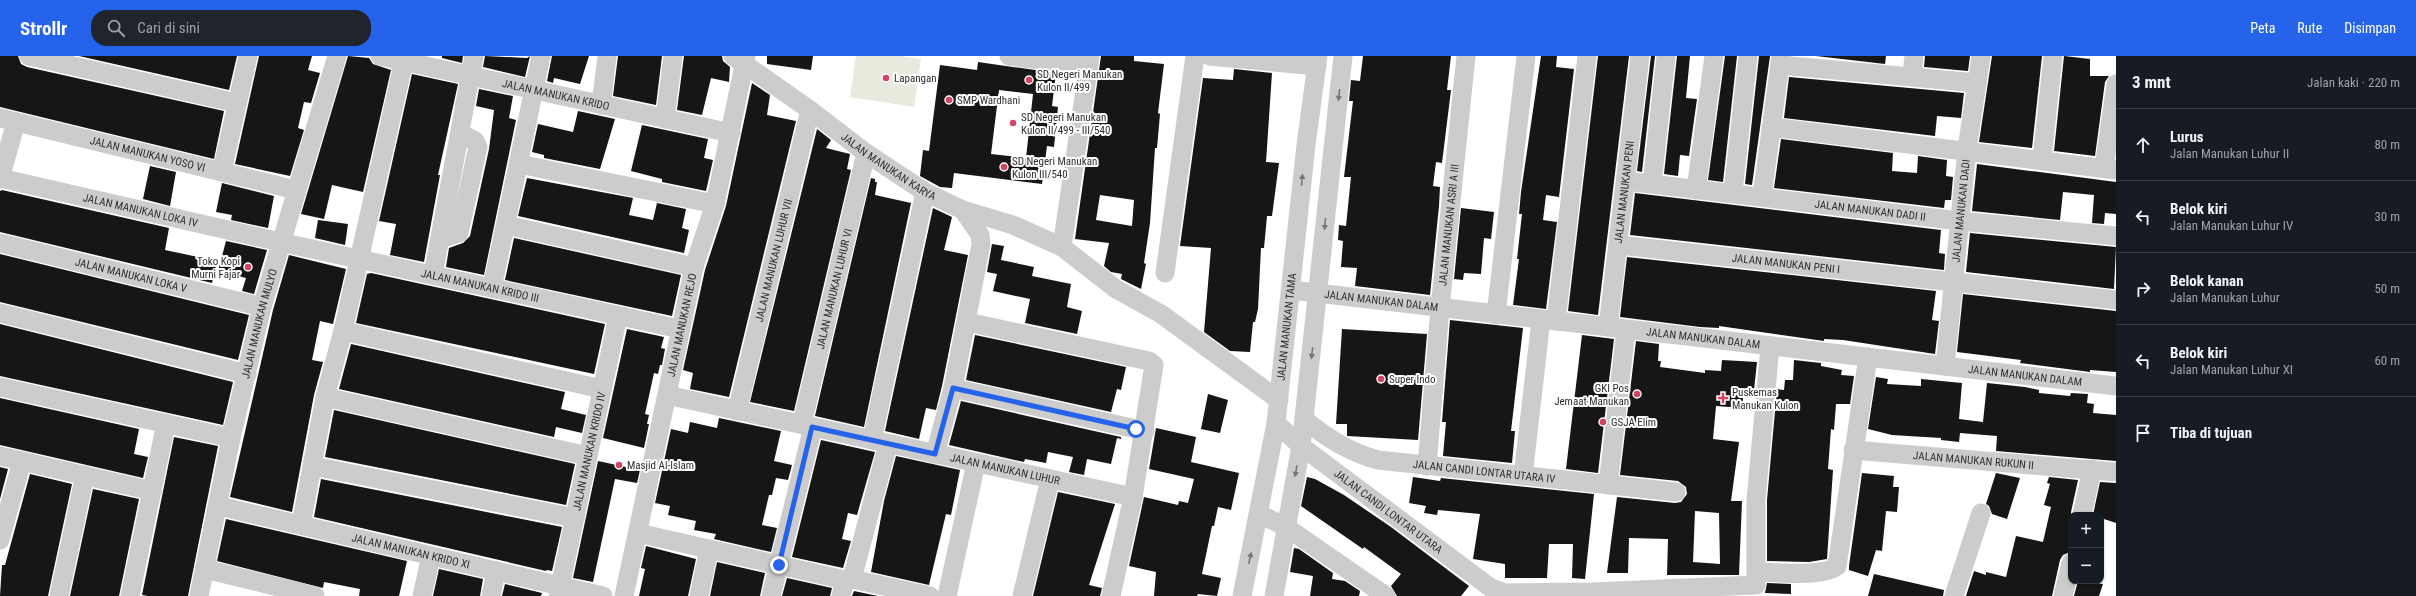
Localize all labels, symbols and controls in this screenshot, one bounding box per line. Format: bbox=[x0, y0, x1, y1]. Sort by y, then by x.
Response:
search box bbox=[91, 10, 371, 46]
text: Strollr bbox=[20, 17, 67, 40]
icon: search bbox=[105, 17, 127, 39]
text: Cari di sini bbox=[137, 19, 200, 37]
text: Peta bbox=[2250, 20, 2275, 36]
text: Rute bbox=[2297, 20, 2322, 36]
text: Disimpan bbox=[2344, 20, 2396, 36]
place label: SD Negeri Manukan Kulon II/499 bbox=[1037, 68, 1122, 94]
place label: Lapangan bbox=[894, 72, 937, 85]
text: 3 mnt bbox=[2132, 72, 2171, 92]
marker: Lapangan bbox=[881, 73, 891, 83]
marker: SD Negeri Manukan Kulon II/499 bbox=[1024, 75, 1034, 85]
text: Jalan kaki · 220 m bbox=[2307, 75, 2400, 90]
street label: JALAN MANUKAN KRIDO bbox=[501, 77, 611, 113]
one-way arrow bbox=[1335, 89, 1342, 101]
place label: SMP Wardhani bbox=[957, 94, 1020, 107]
marker: SMP Wardhani bbox=[944, 95, 954, 105]
place label: SD Negeri Manukan Kulon II/499 - III/540 bbox=[1021, 111, 1110, 137]
marker: SD Negeri Manukan Kulon II/499 - III/540 bbox=[1008, 118, 1018, 128]
text: Lurus bbox=[2170, 128, 2204, 146]
street label: JALAN MANUKAN KARYA bbox=[838, 130, 938, 204]
street label: JALAN MANUKAN YOSO VI bbox=[89, 134, 206, 175]
icon: ahead bbox=[2132, 134, 2154, 156]
text: 80 m bbox=[2374, 137, 2400, 152]
street label: JALAN MANUKAN PENI bbox=[1612, 140, 1637, 244]
text: Jalan Manukan Luhur II bbox=[2170, 146, 2289, 161]
place label: SD Negeri Manukan Kulon III/540 bbox=[1012, 155, 1097, 181]
street label: JALAN MANUKAN DADI bbox=[1950, 159, 1973, 263]
marker: SD Negeri Manukan Kulon III/540 bbox=[999, 162, 1009, 172]
street label: JALAN MANUKAN ASRI A III bbox=[1436, 163, 1462, 287]
one-way arrow bbox=[1299, 174, 1305, 186]
street label: JALAN MANUKAN LOKA IV bbox=[82, 191, 199, 230]
street label: JALAN MANUKAN LUHUR VII bbox=[753, 198, 795, 323]
street label: JALAN MANUKAN DADI II bbox=[1814, 198, 1926, 224]
text: Belok kiri bbox=[2170, 200, 2227, 218]
icon: left bbox=[2132, 206, 2154, 228]
text: 30 m bbox=[2374, 209, 2400, 224]
one-way arrow bbox=[1322, 218, 1329, 230]
text: Jalan Manukan Luhur IV bbox=[2170, 218, 2293, 233]
street label: JALAN MANUKAN LUHUR VI bbox=[814, 227, 855, 350]
street label: JALAN MANUKAN PENI I bbox=[1731, 252, 1841, 276]
place label: Toko Kopi Murni Fajar bbox=[191, 255, 241, 281]
street label: JALAN MANUKAN LOKA V bbox=[74, 256, 188, 295]
marker: Toko Kopi Murni Fajar bbox=[243, 262, 253, 272]
street label: JALAN MANUKAN MULYO bbox=[239, 267, 280, 380]
street label: JALAN MANUKAN KRIDO III bbox=[420, 267, 540, 305]
street label: JALAN MANUKAN REJO bbox=[665, 272, 699, 378]
street label: JALAN MANUKAN TAMA bbox=[1275, 272, 1299, 381]
text: Belok kanan bbox=[2170, 272, 2244, 290]
icon: right bbox=[2132, 278, 2154, 300]
text: 50 m bbox=[2374, 281, 2400, 296]
street label: JALAN MANUKAN DALAM bbox=[1324, 288, 1439, 314]
text: Jalan Manukan Luhur bbox=[2170, 290, 2280, 305]
street label: JALAN MANUKAN DALAM bbox=[1646, 325, 1761, 352]
text: Belok kiri bbox=[2170, 344, 2227, 362]
one-way arrow bbox=[1309, 347, 1315, 359]
icon: left bbox=[2132, 350, 2154, 372]
text: 60 m bbox=[2374, 353, 2400, 368]
text: Jalan Manukan Luhur XI bbox=[2170, 362, 2293, 377]
street label: JALAN MANUKAN DALAM bbox=[1967, 363, 2083, 389]
place label: Super Indo bbox=[1389, 373, 1436, 386]
marker: Super Indo bbox=[1376, 374, 1386, 384]
place label: GKI Pos Jemaat Manukan bbox=[1554, 382, 1629, 408]
place label: Puskemas Manukan Kulon bbox=[1732, 386, 1799, 412]
marker: GKI Pos Jemaat Manukan bbox=[1632, 389, 1642, 399]
street label: JALAN MANUKAN KRIDO IV bbox=[570, 391, 609, 512]
marker: Puskemas Manukan Kulon bbox=[1717, 392, 1729, 404]
place label: GSJA Elim bbox=[1611, 416, 1656, 429]
marker: GSJA Elim bbox=[1598, 417, 1608, 427]
route start bbox=[1127, 420, 1145, 438]
icon: arrive bbox=[2132, 422, 2154, 444]
text: Tiba di tujuan bbox=[2170, 424, 2252, 442]
street label: JALAN MANUKAN RUKUN II bbox=[1913, 449, 2034, 472]
street label: JALAN MANUKAN LUHUR bbox=[949, 451, 1061, 488]
street label: JALAN CANDI LONTAR UTARA IV bbox=[1412, 458, 1556, 486]
place label: Masjid Al-Islam bbox=[627, 459, 694, 472]
marker: Masjid Al-Islam bbox=[614, 460, 624, 470]
one-way arrow bbox=[1293, 465, 1299, 477]
street label: JALAN CANDI LONTAR UTARA bbox=[1331, 467, 1445, 557]
map controls bbox=[2068, 512, 2104, 584]
button: + bbox=[2068, 512, 2104, 548]
street label: JALAN MANUKAN KRIDO XI bbox=[350, 531, 471, 572]
button: − bbox=[2068, 548, 2104, 584]
one-way arrow bbox=[1248, 552, 1254, 564]
route end bbox=[770, 556, 788, 574]

